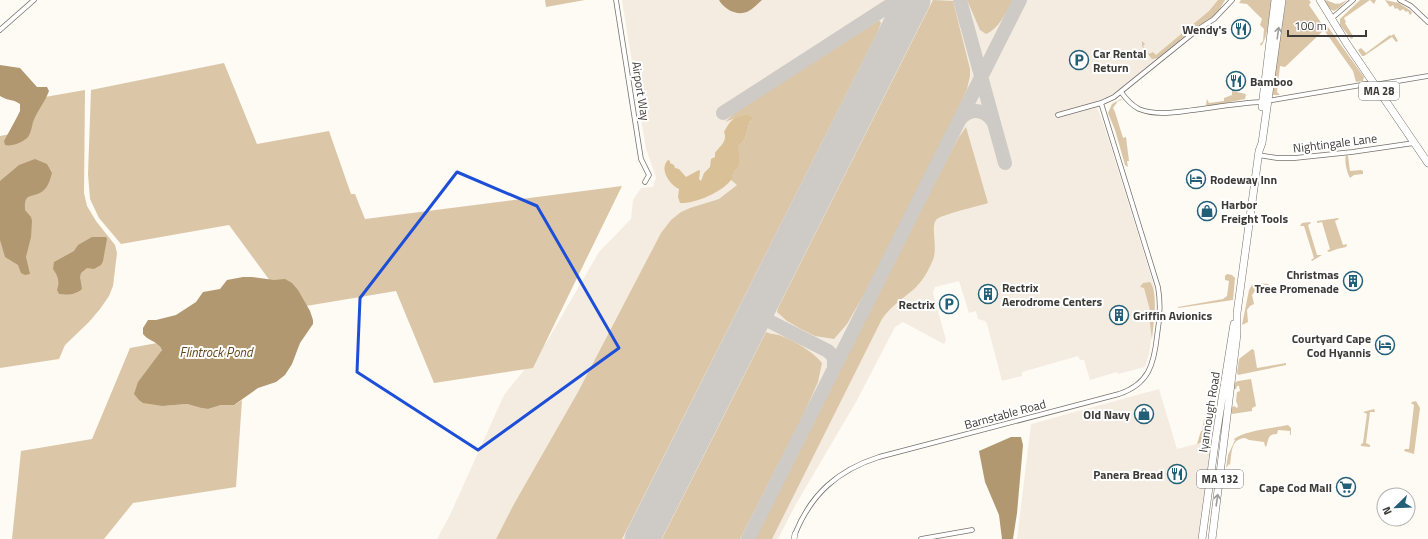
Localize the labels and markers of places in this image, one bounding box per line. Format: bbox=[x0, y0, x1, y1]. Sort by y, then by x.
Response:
restaurant icon: Wendy's bbox=[1230, 18, 1252, 40]
place label: Wendy's bbox=[1182, 20, 1227, 39]
place label: Car Rental Return bbox=[1093, 44, 1147, 77]
parking icon: Car Rental Return bbox=[1068, 49, 1090, 71]
restaurant icon: Bamboo bbox=[1225, 70, 1247, 92]
place label: Bamboo bbox=[1250, 72, 1293, 91]
hotel icon: Rodeway Inn bbox=[1185, 168, 1207, 190]
place label: Rodeway Inn bbox=[1210, 170, 1277, 189]
place label: Harbor Freight Tools bbox=[1221, 195, 1288, 228]
shop icon: Harbor Freight Tools bbox=[1196, 200, 1218, 222]
place label: Christmas Tree Promenade bbox=[1254, 265, 1339, 298]
building icon: Christmas Tree Promenade bbox=[1342, 270, 1364, 292]
place label: Rectrix Aerodrome Centers bbox=[1002, 278, 1103, 311]
building icon: Rectrix Aerodrome Centers bbox=[977, 283, 999, 305]
parking icon: Rectrix bbox=[938, 293, 960, 315]
place label: Rectrix bbox=[899, 295, 935, 314]
building icon: Griffin Avionics bbox=[1108, 304, 1130, 326]
place label: Griffin Avionics bbox=[1133, 306, 1212, 325]
place label: Courtyard Cape Cod Hyannis bbox=[1292, 329, 1371, 362]
hotel icon: Courtyard Cape Cod Hyannis bbox=[1374, 334, 1396, 356]
shop icon: Old Navy bbox=[1133, 403, 1155, 425]
place label: Old Navy bbox=[1083, 405, 1130, 424]
restaurant icon: Panera Bread bbox=[1166, 463, 1188, 485]
place label: Panera Bread bbox=[1093, 465, 1163, 484]
supermarket icon: Cape Cod Mall bbox=[1335, 476, 1357, 498]
place label: Cape Cod Mall bbox=[1259, 478, 1332, 497]

